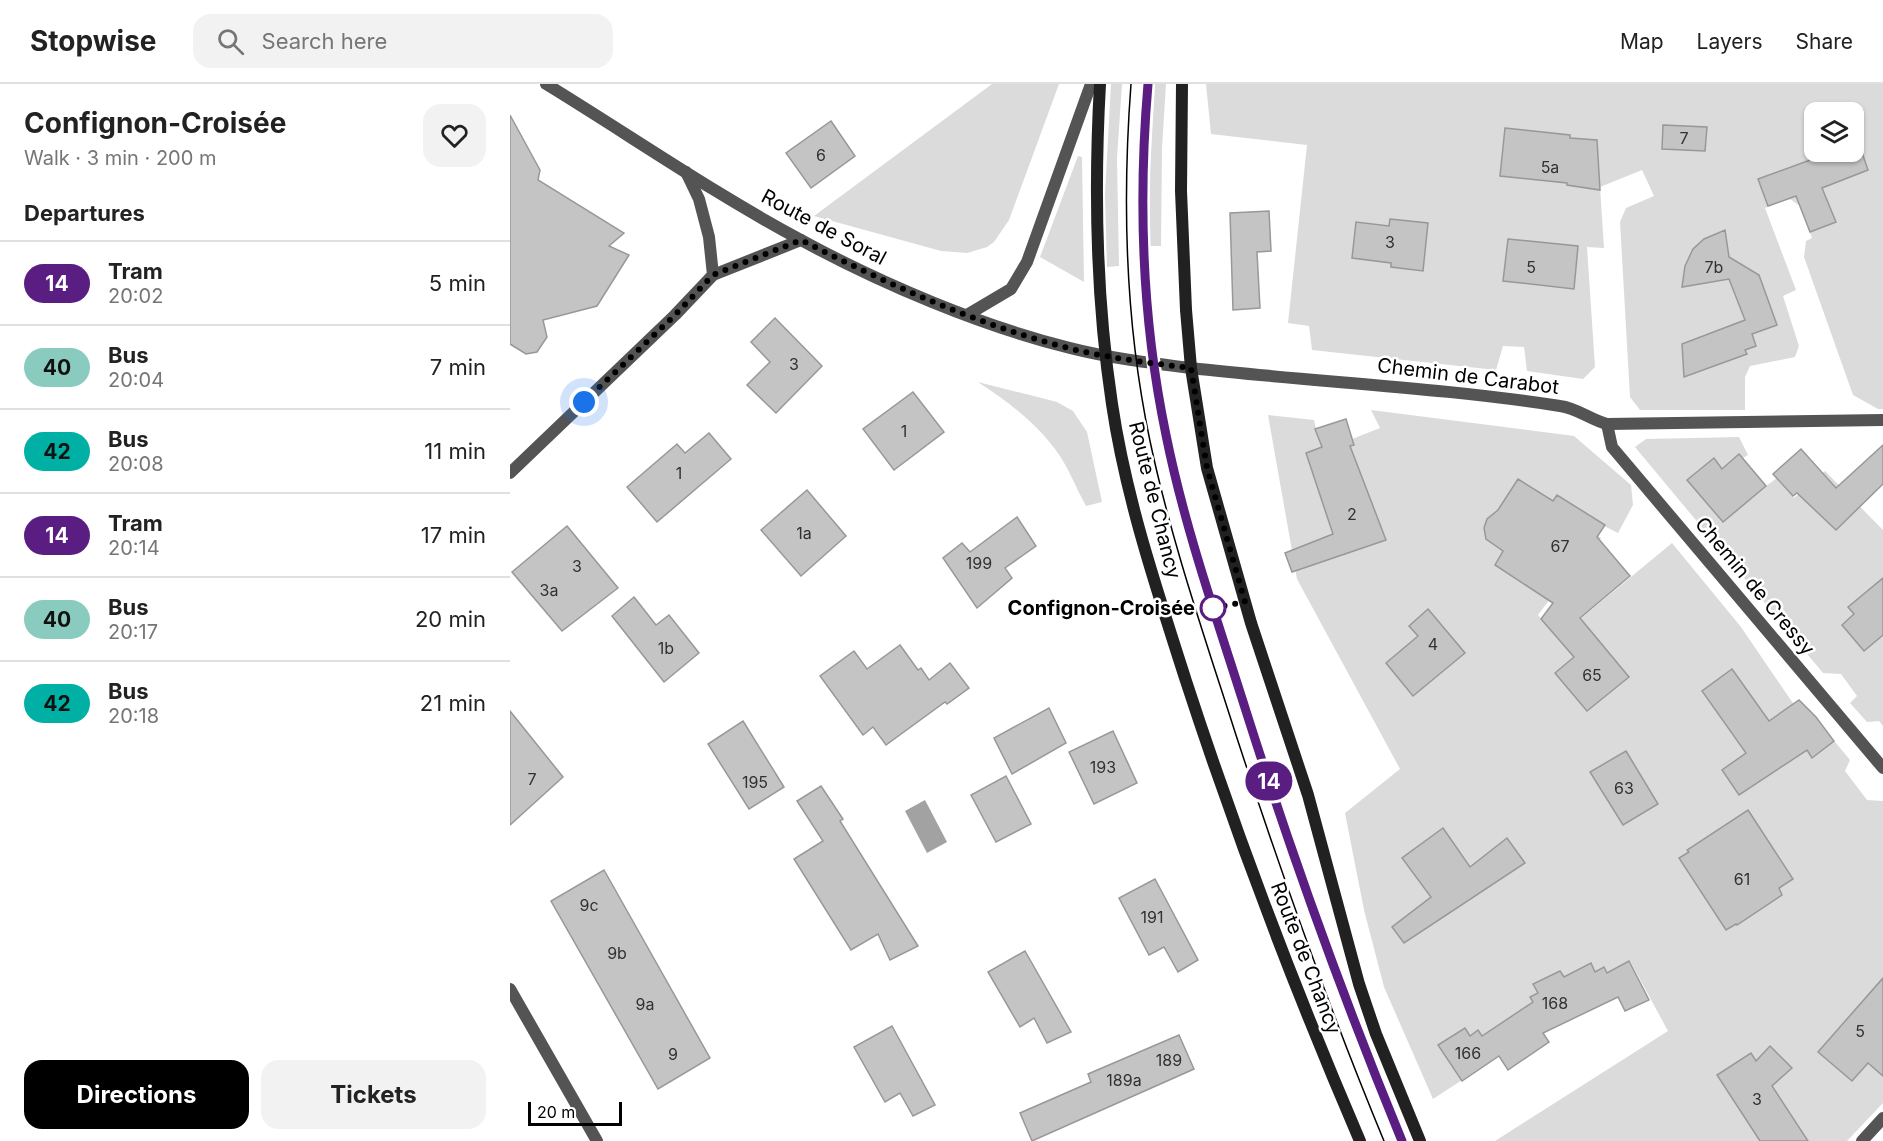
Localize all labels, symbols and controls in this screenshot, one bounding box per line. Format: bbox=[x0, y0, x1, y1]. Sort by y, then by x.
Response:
search box bbox=[193, 14, 613, 68]
text: Stopwise bbox=[30, 24, 157, 58]
icon: search bbox=[214, 25, 247, 58]
text: Search here bbox=[262, 28, 387, 54]
text: Map bbox=[1620, 29, 1664, 54]
text: Layers bbox=[1697, 29, 1763, 54]
text: Share bbox=[1796, 29, 1853, 54]
map controls bbox=[1804, 102, 1864, 162]
button: layers bbox=[1804, 102, 1864, 162]
button: heart bbox=[423, 104, 486, 167]
text: Confignon-Croisée bbox=[24, 106, 286, 140]
house number: 7 bbox=[1679, 128, 1689, 148]
house number: 6 bbox=[816, 145, 826, 165]
text: Walk · 3 min · 200 m bbox=[24, 146, 217, 170]
house number: 5a bbox=[1541, 157, 1559, 177]
street label: Route de Soral bbox=[757, 184, 891, 270]
text: Departures bbox=[24, 200, 145, 226]
house number: 3 bbox=[1385, 232, 1395, 252]
house number: 5 bbox=[1526, 257, 1536, 277]
house number: 7b bbox=[1705, 257, 1723, 277]
text: Tram bbox=[108, 258, 163, 284]
text: 5 min bbox=[429, 270, 486, 296]
text: 14 bbox=[45, 271, 69, 296]
text: 20:02 bbox=[108, 284, 163, 308]
text: Bus bbox=[108, 342, 149, 368]
street label: Chemin de Carabot bbox=[1376, 353, 1561, 399]
text: 7 min bbox=[430, 354, 486, 380]
house number: 3 bbox=[789, 354, 799, 374]
text: 40 bbox=[43, 355, 71, 380]
text: 20:04 bbox=[108, 368, 164, 392]
your location bbox=[569, 387, 599, 417]
street label: Route de Chancy bbox=[1124, 419, 1186, 581]
house number: 1 bbox=[901, 421, 907, 441]
text: Bus bbox=[108, 426, 149, 452]
text: 11 min bbox=[424, 438, 486, 464]
text: 42 bbox=[43, 439, 71, 464]
text: 20:08 bbox=[108, 452, 164, 476]
house number: 1 bbox=[676, 463, 682, 483]
house number: 2 bbox=[1347, 504, 1357, 524]
text: Tram bbox=[108, 510, 163, 536]
street label: Chemin de Cressy bbox=[1690, 512, 1820, 660]
text: 17 min bbox=[421, 522, 486, 548]
text: 14 bbox=[45, 523, 69, 548]
house number: 1a bbox=[796, 523, 812, 543]
text: 20:14 bbox=[108, 536, 160, 560]
house number: 67 bbox=[1551, 536, 1569, 556]
house number: 199 bbox=[966, 553, 992, 573]
house number: 3 bbox=[572, 556, 582, 576]
house number: 3a bbox=[540, 580, 558, 600]
text: Bus bbox=[108, 594, 149, 620]
marker: Confignon-Croisée bbox=[1200, 595, 1226, 621]
place label: Confignon-Croisée bbox=[1008, 596, 1195, 620]
text: 20 min bbox=[415, 606, 486, 632]
text: 40 bbox=[43, 607, 71, 632]
text: 20:17 bbox=[108, 620, 158, 644]
house number: 4 bbox=[1428, 634, 1438, 654]
house number: 1b bbox=[658, 638, 674, 658]
house number: 65 bbox=[1582, 665, 1602, 685]
text: Bus bbox=[108, 678, 149, 704]
text: 21 min bbox=[420, 690, 486, 716]
text: 42 bbox=[43, 691, 71, 716]
text: 20:18 bbox=[108, 704, 159, 728]
house number: 193 bbox=[1090, 757, 1116, 777]
line badge: 14 bbox=[1242, 762, 1296, 800]
house number: 7 bbox=[527, 769, 537, 789]
text: 14 bbox=[1257, 769, 1281, 794]
house number: 195 bbox=[742, 772, 768, 792]
house number: 63 bbox=[1614, 778, 1634, 798]
house number: 61 bbox=[1734, 869, 1750, 889]
street label: Route de Chancy bbox=[1266, 878, 1346, 1038]
house number: 9c bbox=[579, 895, 599, 915]
house number: 191 bbox=[1141, 907, 1163, 927]
house number: 9b bbox=[607, 943, 627, 963]
house number: 168 bbox=[1542, 993, 1568, 1013]
house number: 9a bbox=[636, 994, 654, 1014]
house number: 5 bbox=[1855, 1021, 1865, 1041]
house number: 166 bbox=[1455, 1043, 1481, 1063]
house number: 9 bbox=[668, 1044, 678, 1064]
house number: 189 bbox=[1156, 1050, 1182, 1070]
button: Directions bbox=[24, 1060, 249, 1129]
button: Tickets bbox=[261, 1060, 486, 1129]
house number: 189a bbox=[1106, 1070, 1142, 1090]
house number: 3 bbox=[1752, 1089, 1762, 1109]
scale bar bbox=[528, 1099, 622, 1126]
text: 20 m bbox=[537, 1102, 575, 1122]

